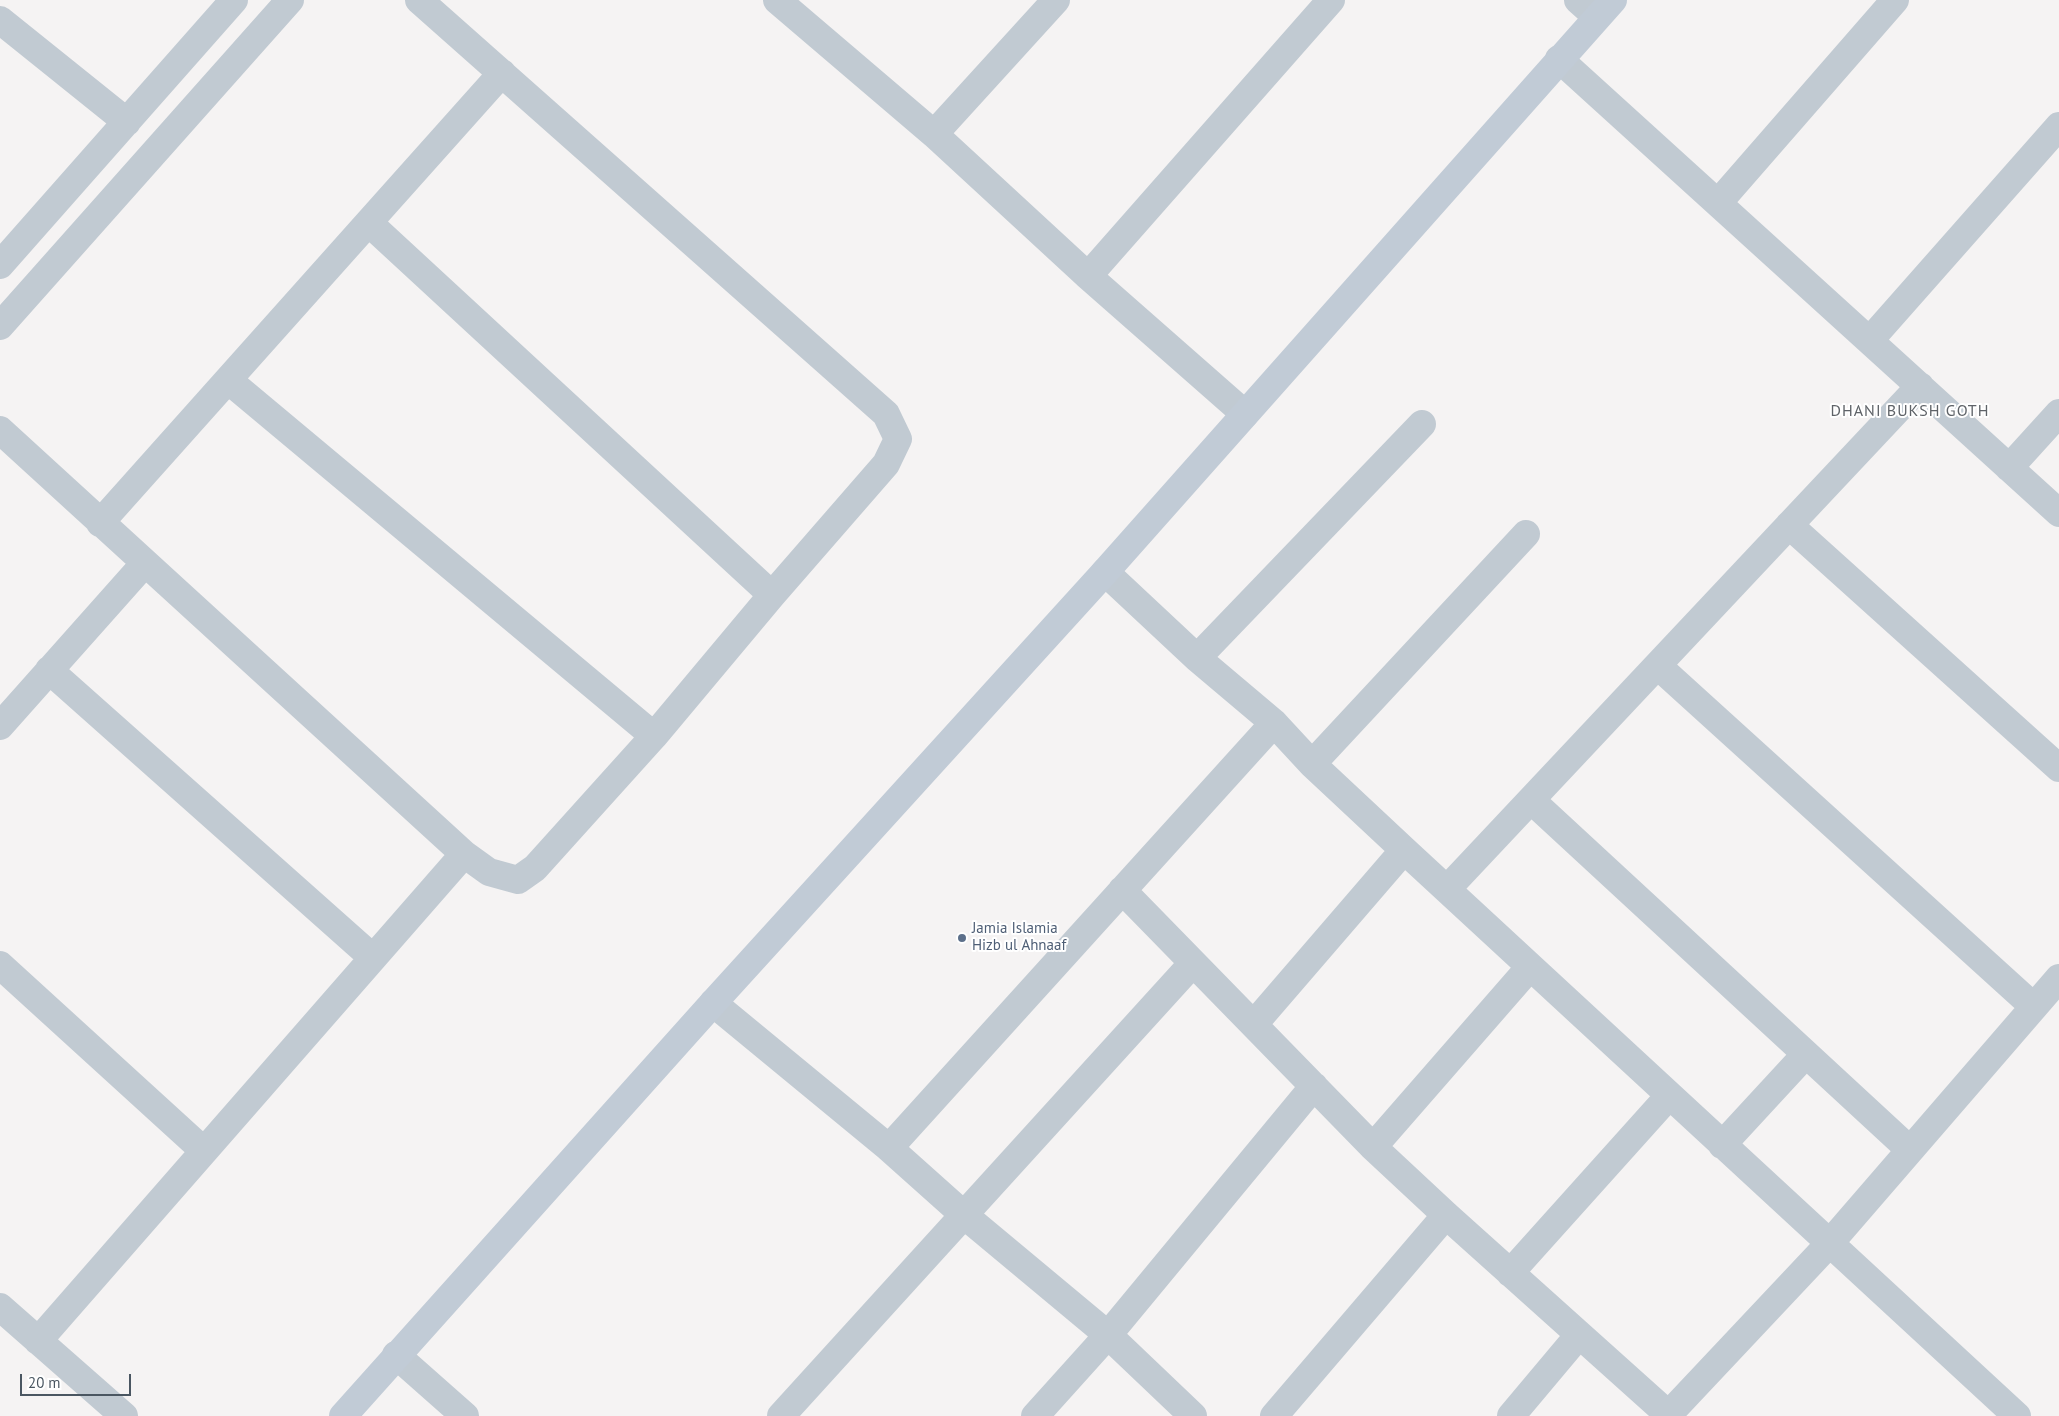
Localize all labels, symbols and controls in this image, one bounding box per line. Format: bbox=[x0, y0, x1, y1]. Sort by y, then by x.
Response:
district label: DHANI BUKSH GOTH bbox=[1829, 401, 1991, 421]
place label: Jamia Islamia Hizb ul Ahnaaf bbox=[972, 920, 1066, 955]
marker: Jamia Islamia Hizb ul Ahnaaf bbox=[956, 932, 968, 944]
scale bar bbox=[22, 1364, 134, 1396]
text: 20 m bbox=[28, 1373, 61, 1392]

